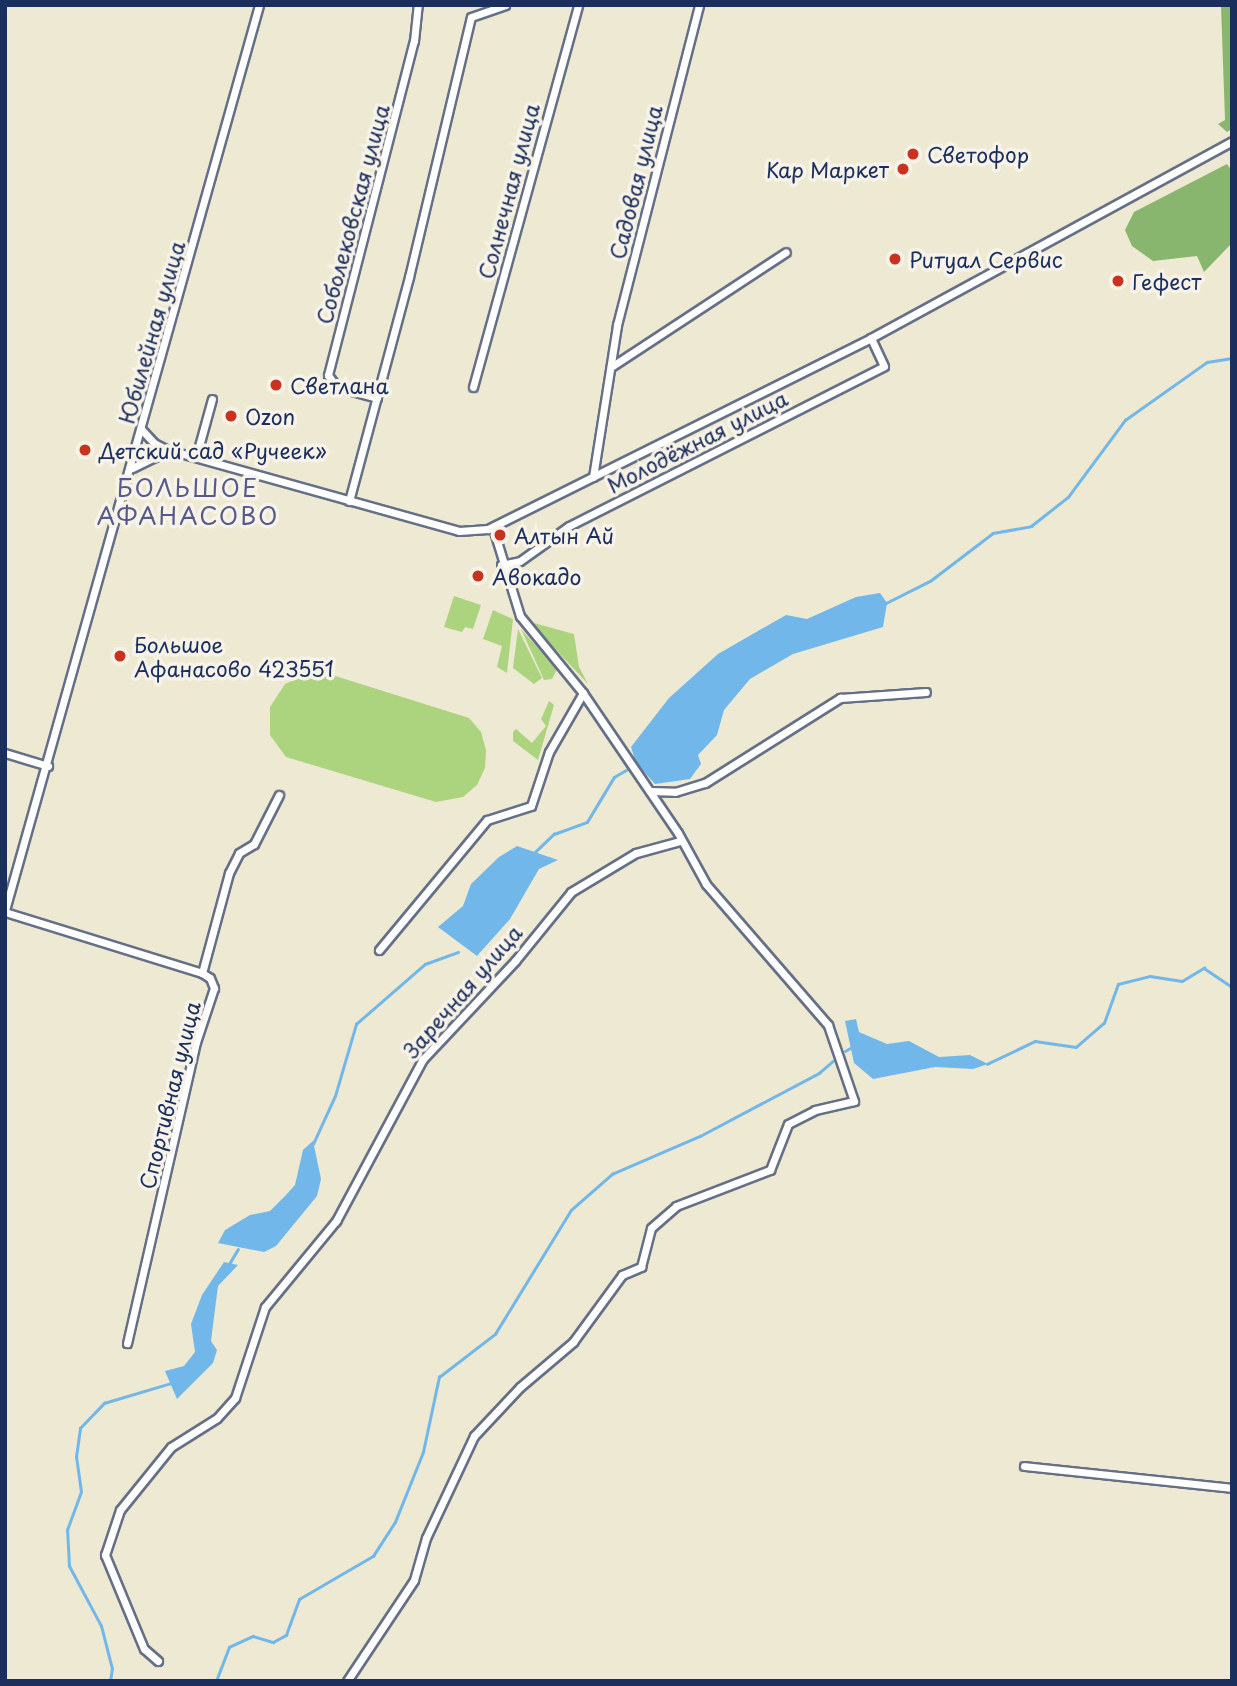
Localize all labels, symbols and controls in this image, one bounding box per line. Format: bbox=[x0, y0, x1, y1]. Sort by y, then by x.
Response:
street label: Солнечная улица bbox=[472, 100, 544, 282]
street label: Соболековская улица bbox=[310, 101, 394, 327]
street label: Садовая улица bbox=[604, 102, 666, 262]
place label: Светофор bbox=[927, 141, 1029, 167]
marker: Светофор bbox=[905, 146, 921, 162]
place label: Кар Маркет bbox=[764, 156, 889, 182]
marker: Кар Маркет bbox=[895, 161, 911, 177]
street label: Юбилейная улица bbox=[113, 238, 189, 426]
place label: Ритуал Сервис bbox=[909, 246, 1063, 272]
marker: Ритуал Сервис bbox=[887, 251, 903, 267]
place label: Гефест bbox=[1132, 268, 1201, 294]
marker: Гефест bbox=[1110, 273, 1126, 289]
place label: Светлана bbox=[290, 372, 389, 398]
marker: Светлана bbox=[268, 377, 284, 393]
street label: Молодёжная улица bbox=[602, 384, 792, 498]
place label: Ozon bbox=[245, 403, 295, 429]
marker: Ozon bbox=[223, 408, 239, 424]
place label: Детский сад «Ручеек» bbox=[99, 437, 328, 463]
marker: Детский сад «Ручеек» bbox=[77, 442, 93, 458]
district label: БОЛЬШОЕ АФАНАСОВО bbox=[98, 474, 278, 530]
place label: Алтын Ай bbox=[514, 522, 614, 548]
marker: Алтын Ай bbox=[492, 527, 508, 543]
place label: Авокадо bbox=[492, 563, 581, 589]
marker: Авокадо bbox=[470, 568, 486, 584]
place label: Большое Афанасово 423551 bbox=[134, 631, 334, 681]
marker: Большое Афанасово 423551 bbox=[112, 648, 128, 664]
street label: Заречная улица bbox=[397, 919, 527, 1063]
street label: Спортивная улица bbox=[133, 998, 205, 1192]

